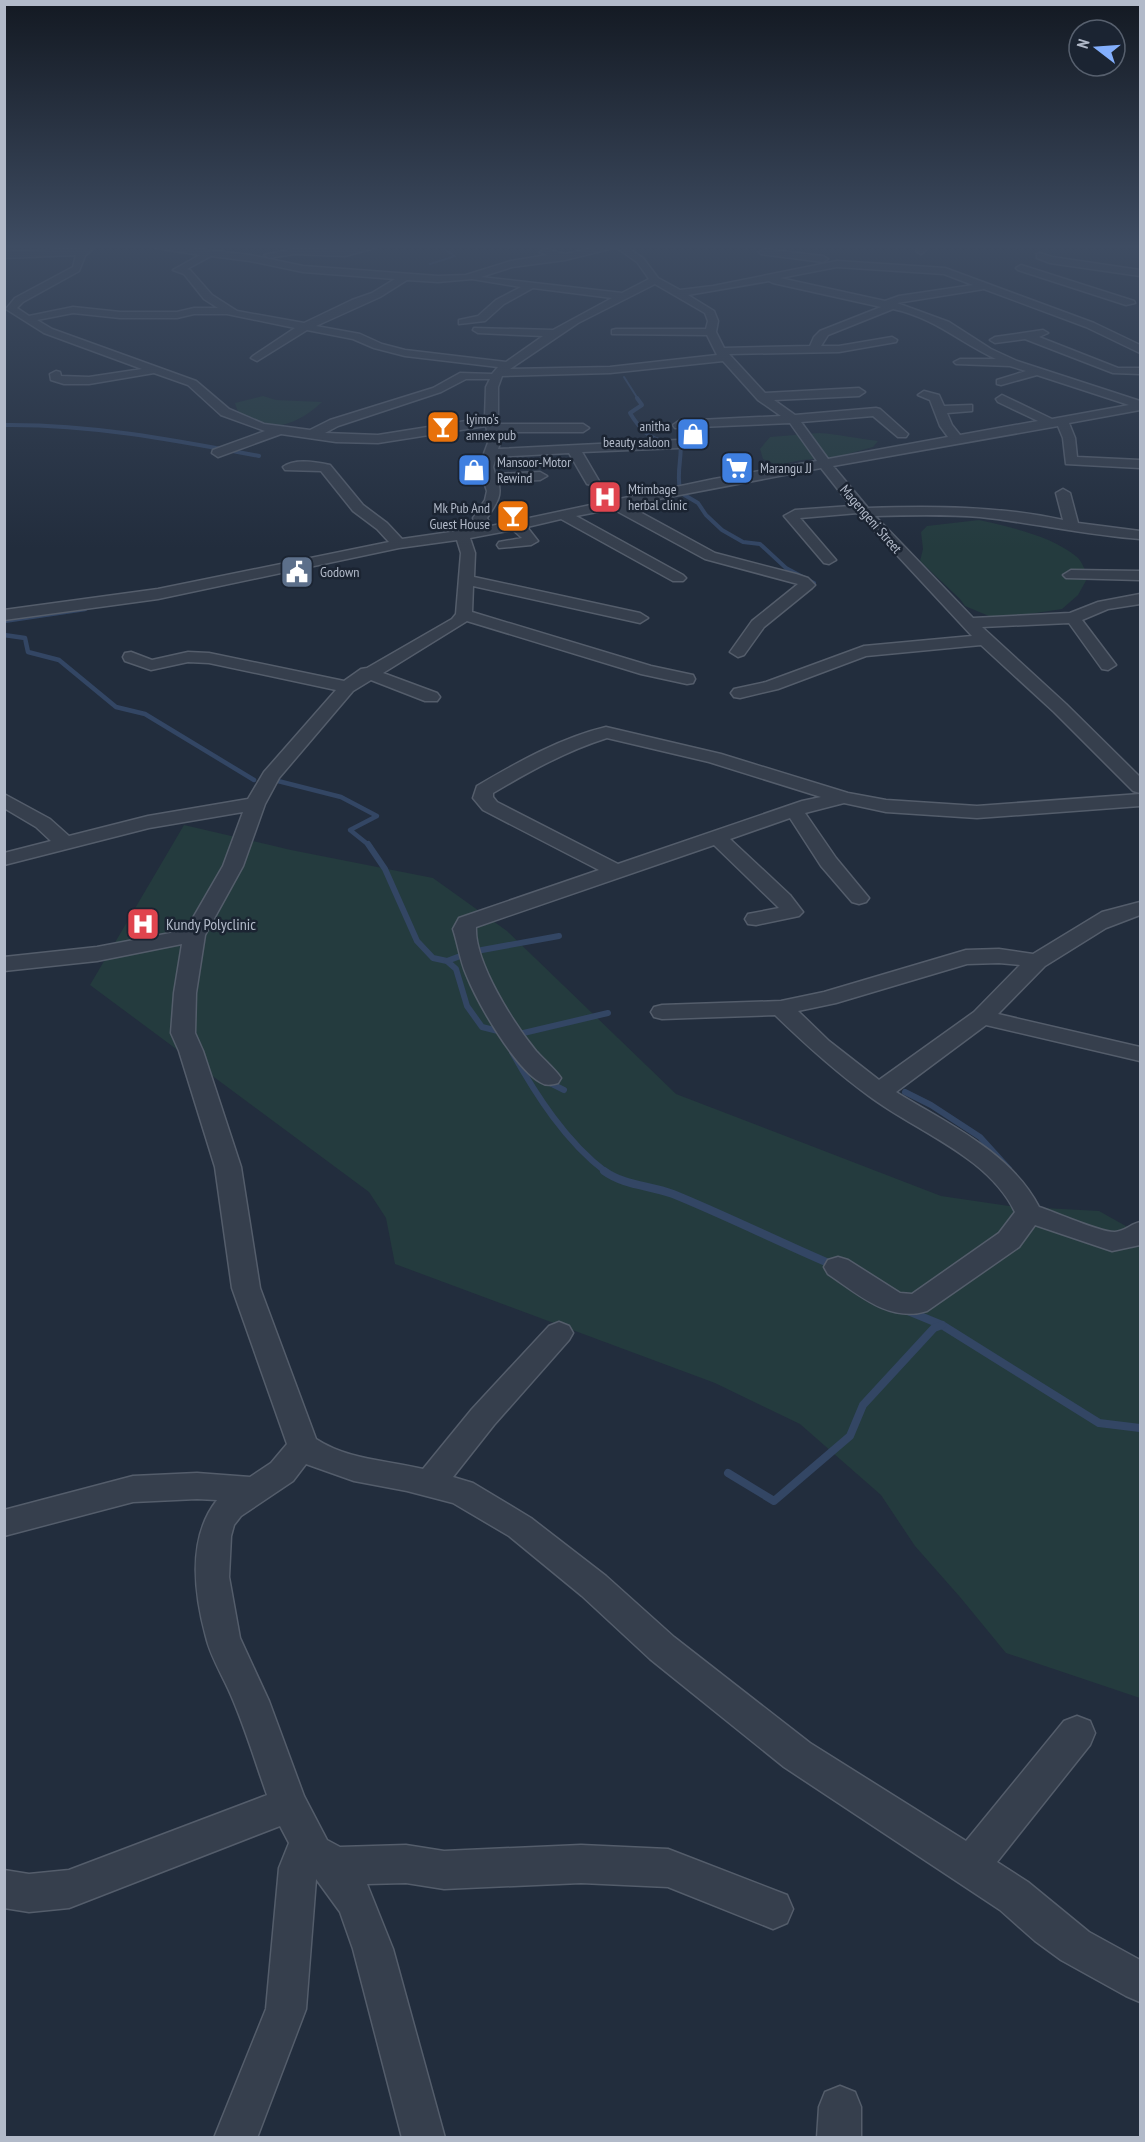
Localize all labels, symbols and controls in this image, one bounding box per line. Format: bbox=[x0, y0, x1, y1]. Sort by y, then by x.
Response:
north arrow bbox=[1067, 18, 1127, 78]
text: N bbox=[1072, 37, 1093, 51]
bar icon: lyimo's annex pub bbox=[425, 409, 461, 445]
place label: lyimo's annex pub bbox=[466, 410, 516, 444]
shop icon: anitha beauty saloon bbox=[675, 416, 711, 452]
place label: anitha beauty saloon bbox=[603, 417, 670, 451]
supermarket icon: Marangu JJ bbox=[719, 450, 755, 486]
shop icon: Mansoor-Motor Rewind bbox=[456, 452, 492, 488]
place label: Mansoor-Motor Rewind bbox=[497, 453, 571, 487]
place label: Marangu JJ bbox=[760, 459, 812, 477]
hospital icon: Mtimbage herbal clinic bbox=[587, 479, 623, 515]
place label: Mtimbage herbal clinic bbox=[628, 480, 687, 514]
street label: Magengeni Street bbox=[836, 481, 906, 557]
bar icon: Mk Pub And Guest House bbox=[495, 498, 531, 534]
place label: Mk Pub And Guest House bbox=[430, 499, 490, 533]
public building icon: Godown bbox=[279, 554, 315, 590]
place label: Godown bbox=[320, 563, 359, 581]
hospital icon: Kundy Polyclinic bbox=[125, 906, 161, 942]
place label: Kundy Polyclinic bbox=[166, 914, 256, 934]

